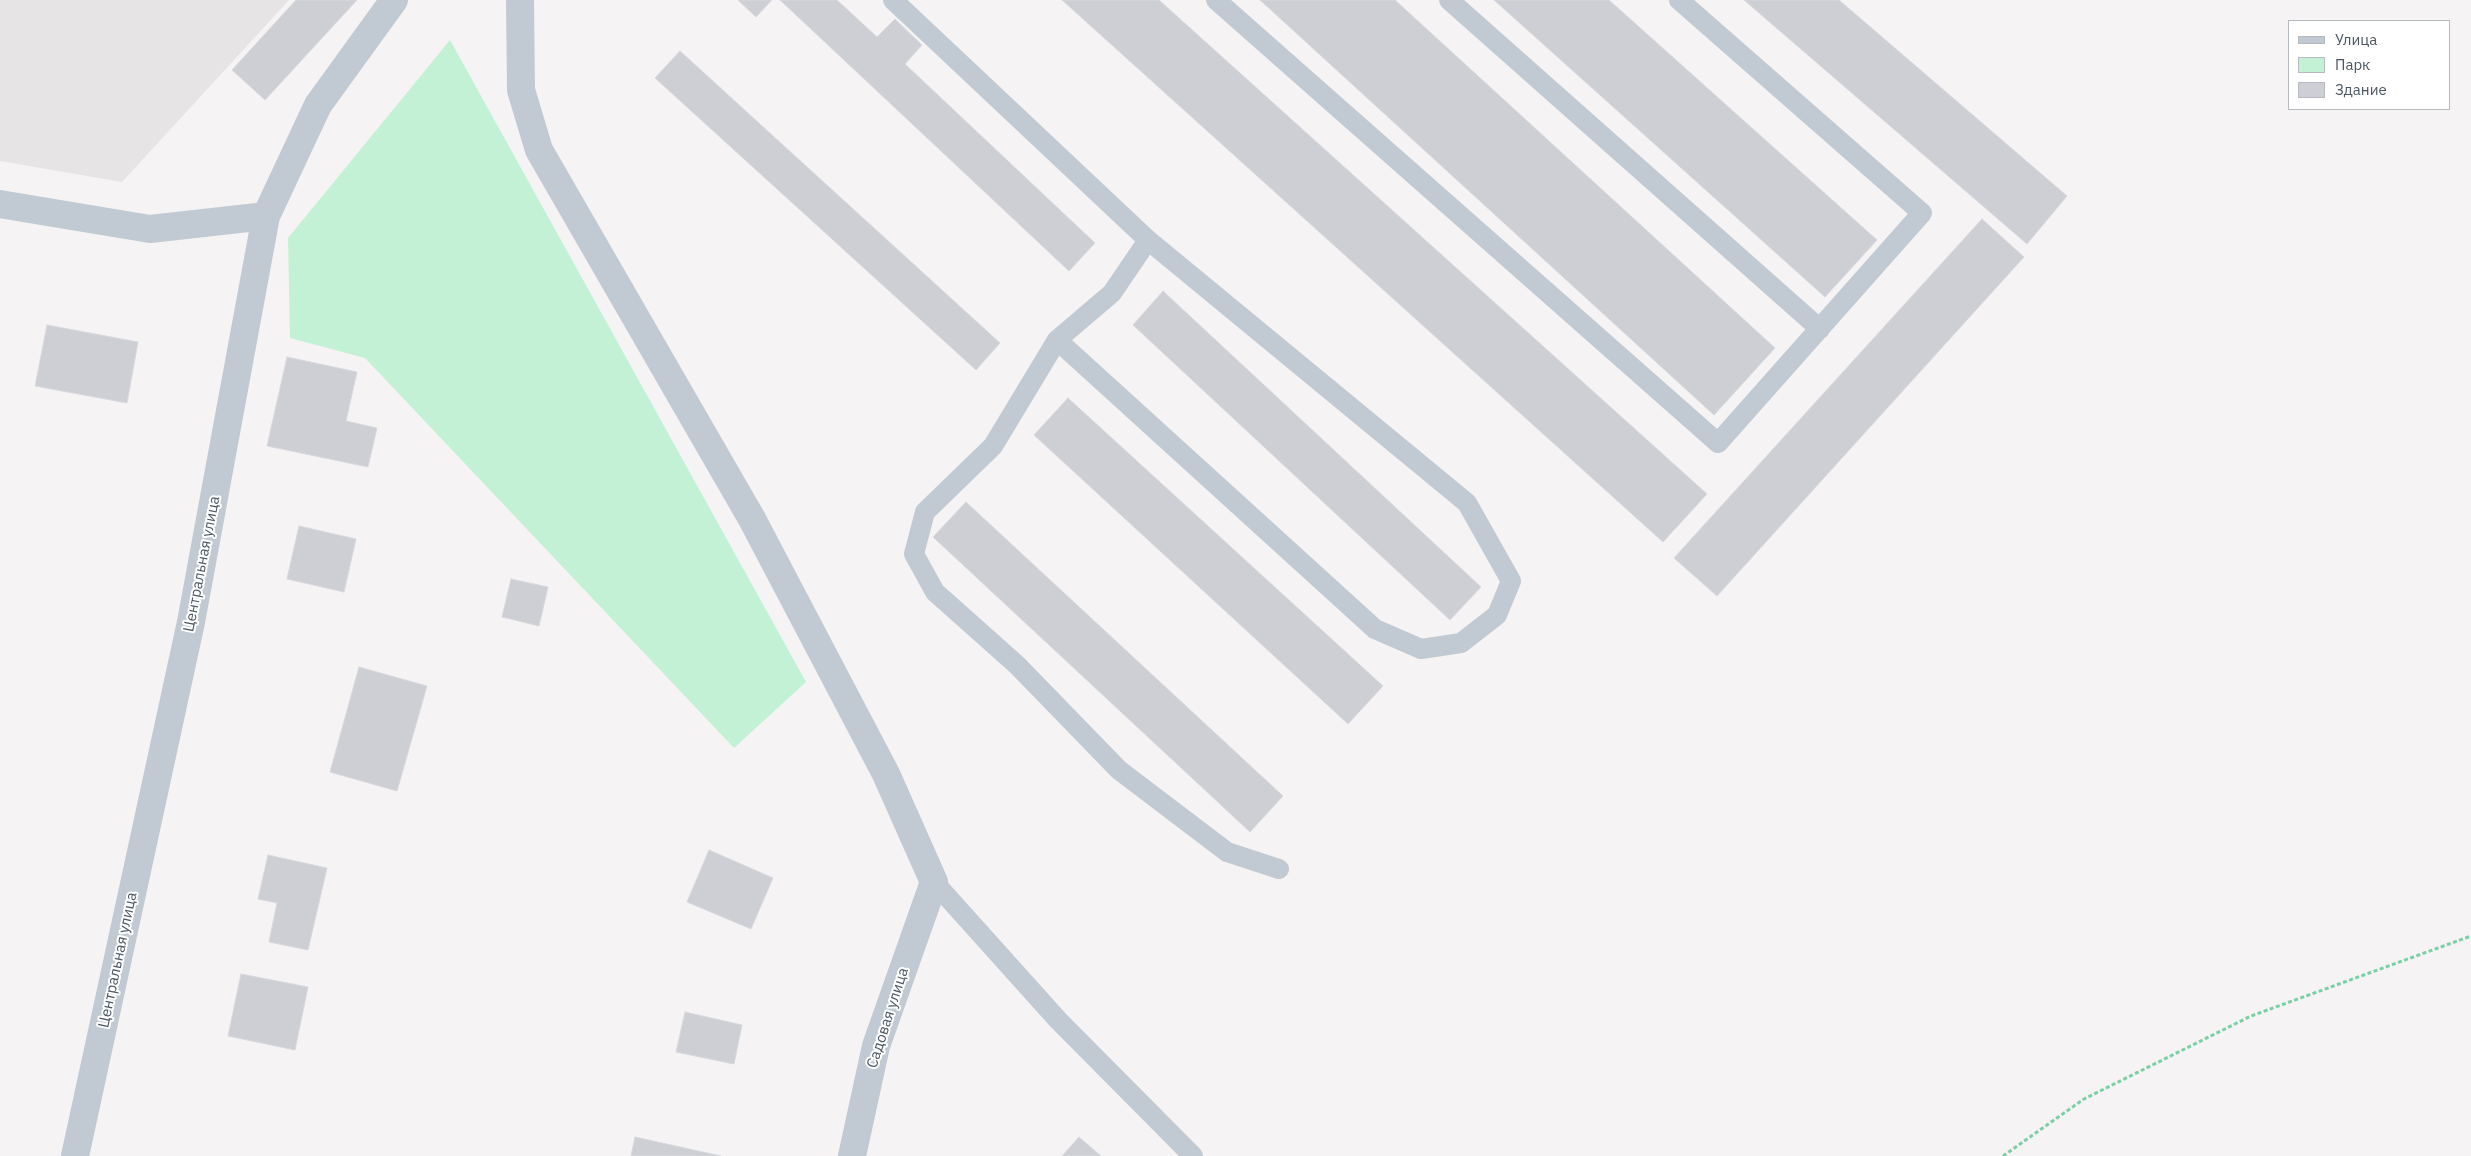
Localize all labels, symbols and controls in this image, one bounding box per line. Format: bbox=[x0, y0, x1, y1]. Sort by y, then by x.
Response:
legend bbox=[2288, 20, 2451, 110]
text: Улица bbox=[2335, 30, 2377, 49]
text: Парк bbox=[2335, 55, 2370, 74]
text: Здание bbox=[2335, 80, 2387, 99]
street label: Центральная улица bbox=[180, 495, 224, 633]
street label: Центральная улица bbox=[95, 891, 141, 1029]
street label: Садовая улица bbox=[863, 966, 913, 1070]

